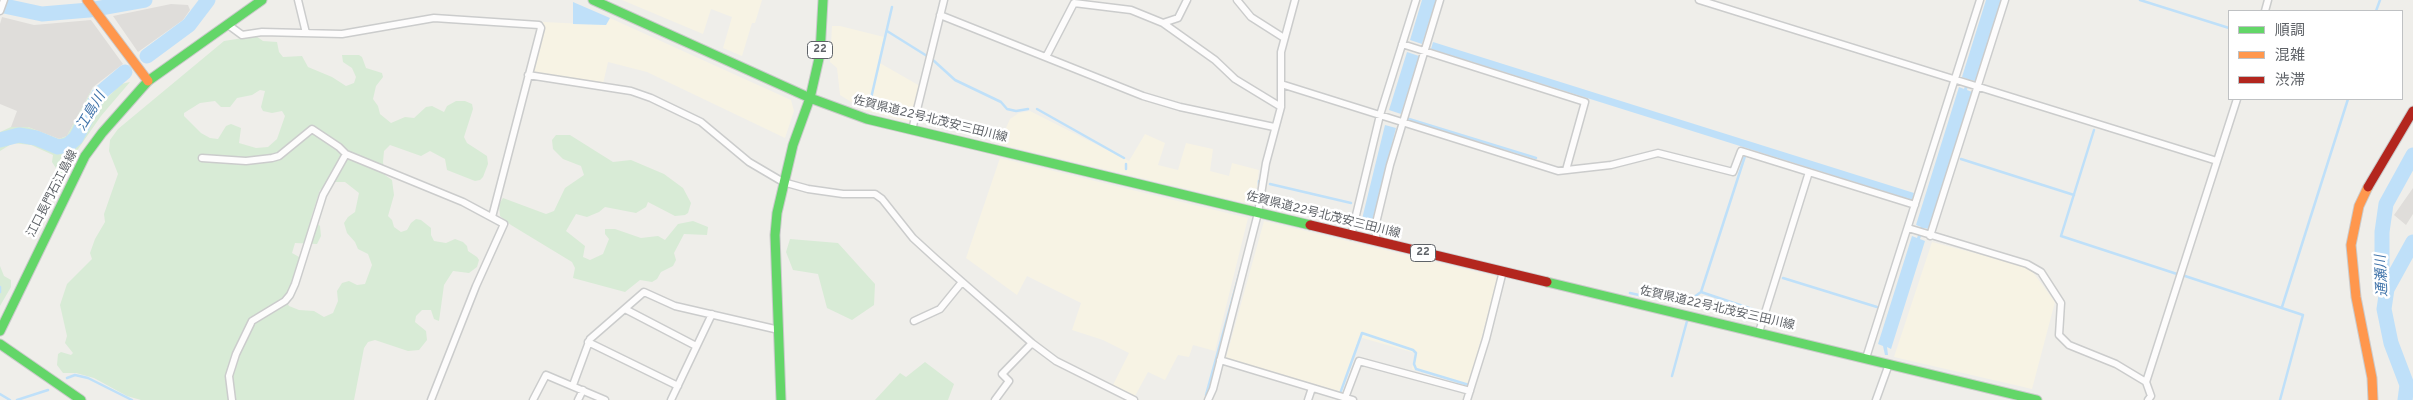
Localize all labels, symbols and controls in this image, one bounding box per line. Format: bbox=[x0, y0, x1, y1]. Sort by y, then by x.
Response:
legend bbox=[2228, 10, 2403, 100]
text: 順調 bbox=[2275, 22, 2305, 41]
road number: 22 bbox=[808, 42, 832, 58]
text: 混雑 bbox=[2275, 47, 2305, 66]
text: 渋滞 bbox=[2275, 72, 2305, 91]
water label: 江島川 bbox=[74, 90, 110, 134]
street label: 佐賀県道22号北茂安三田川線 bbox=[851, 94, 1009, 146]
street label: 江口長門石江島線 bbox=[25, 148, 81, 240]
street label: 佐賀県道22号北茂安三田川線 bbox=[1244, 190, 1402, 242]
road number: 22 bbox=[1410, 244, 1436, 262]
water label: 通瀬川 bbox=[2374, 255, 2392, 297]
street label: 佐賀県道22号北茂安三田川線 bbox=[1638, 284, 1796, 334]

